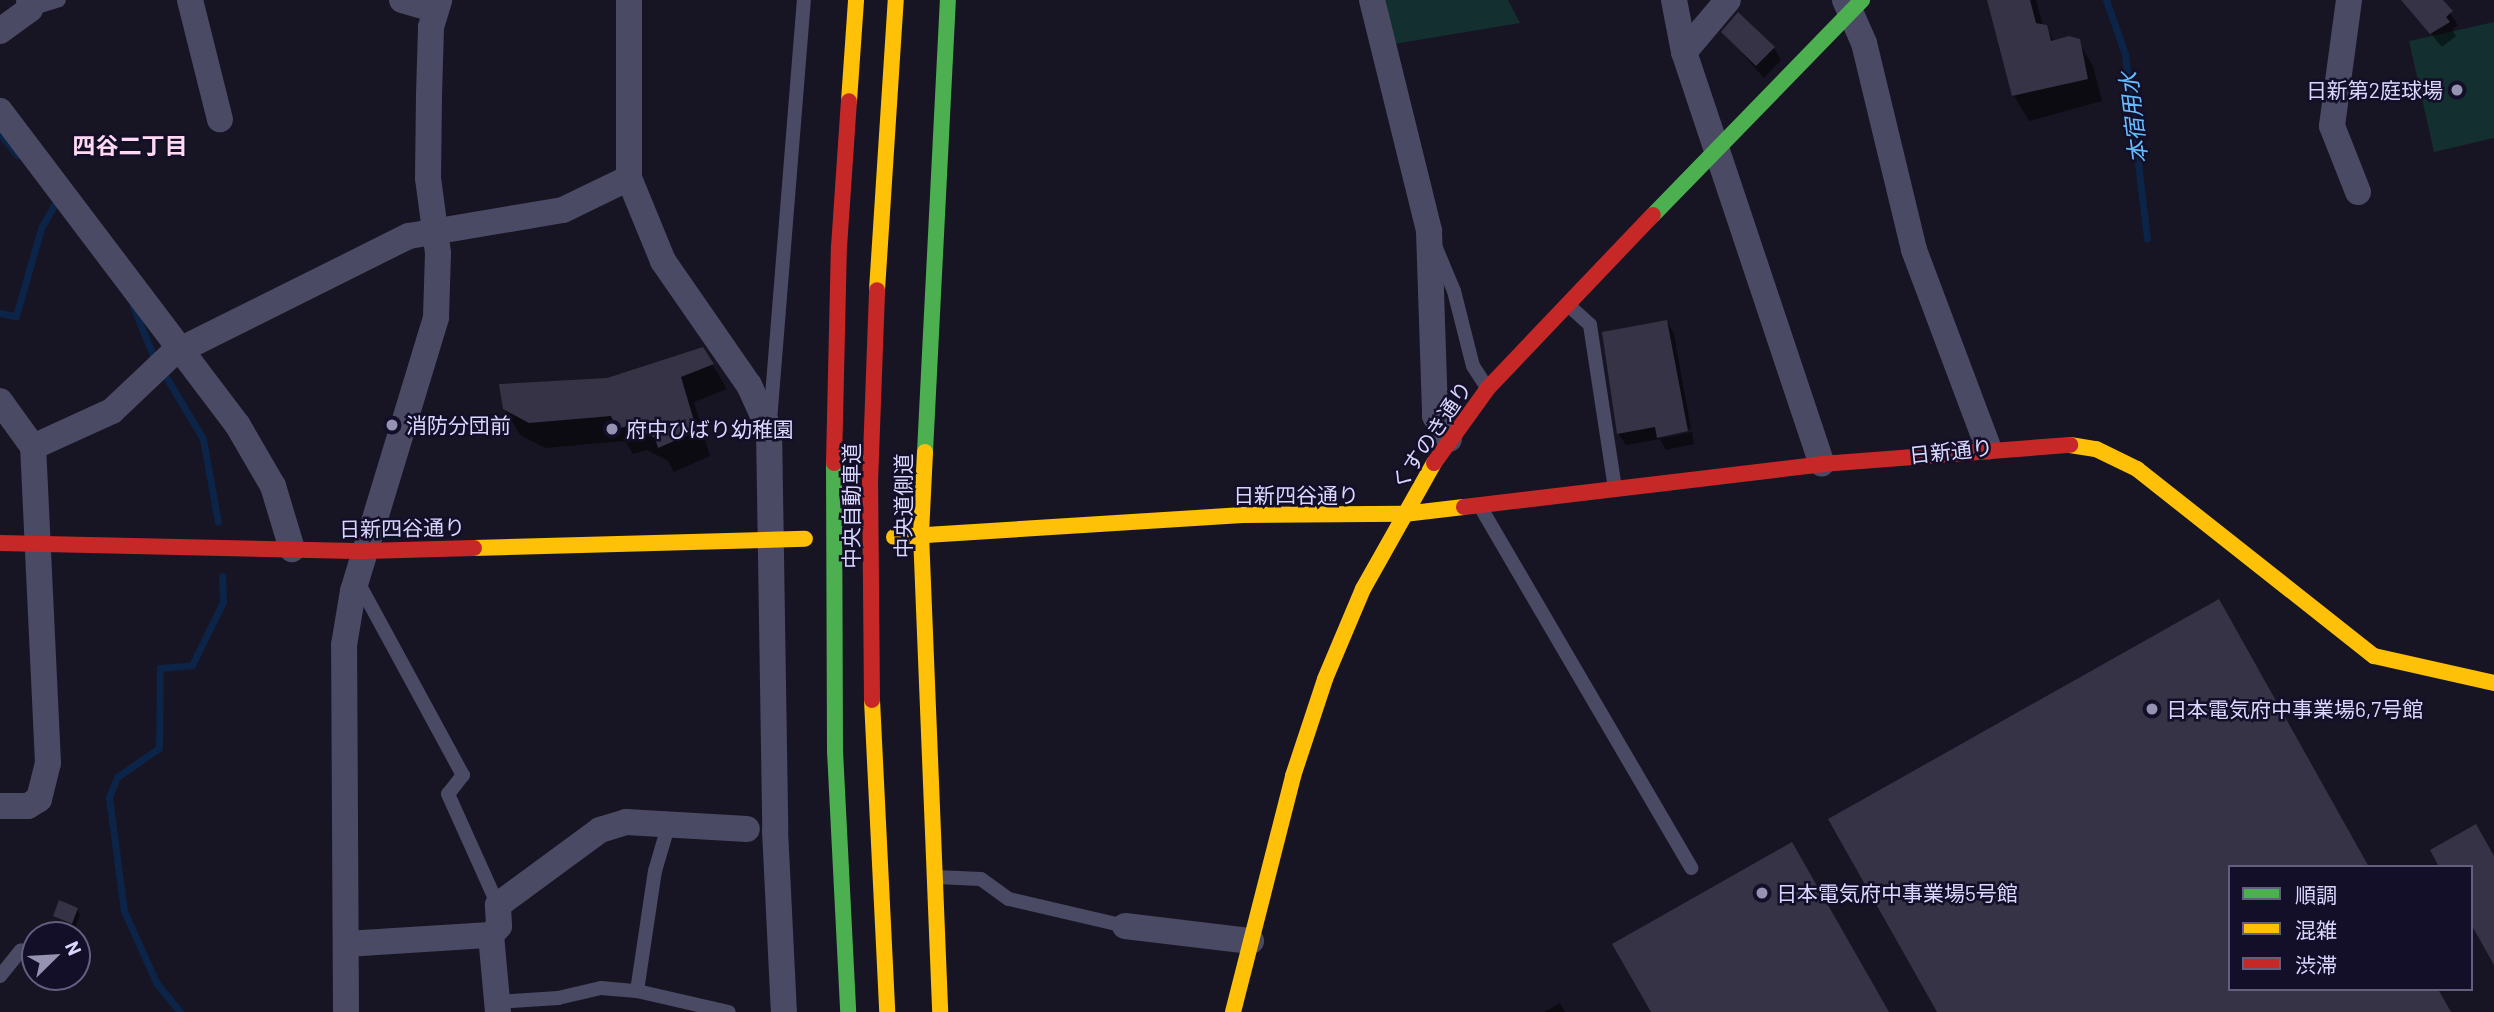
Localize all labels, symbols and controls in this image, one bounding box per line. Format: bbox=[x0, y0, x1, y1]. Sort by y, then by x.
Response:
water label: 本宿用水 bbox=[2114, 71, 2152, 165]
place label: 日新第2庭球場 bbox=[2306, 77, 2443, 103]
marker: 日新第2庭球場 bbox=[2449, 82, 2465, 98]
district label: 四谷二丁目 bbox=[73, 131, 187, 159]
street label: くすのき通り bbox=[1385, 376, 1477, 494]
place label: 消防分団前 bbox=[406, 412, 511, 438]
place label: 府中ひばり幼稚園 bbox=[626, 416, 794, 442]
marker: 消防分団前 bbox=[384, 417, 400, 433]
marker: 府中ひばり幼稚園 bbox=[604, 421, 620, 437]
street label: 日新通り bbox=[1908, 434, 1994, 468]
street label: 中央自動車道 bbox=[838, 443, 864, 569]
street label: 中央道側道 bbox=[890, 454, 916, 558]
street label: 日新四谷通り bbox=[1233, 482, 1359, 508]
street label: 日新四谷通り bbox=[339, 514, 465, 542]
place label: 日本電気府中事業場6,7号館 bbox=[2166, 696, 2423, 722]
marker: 日本電気府中事業場6,7号館 bbox=[2144, 701, 2160, 717]
legend bbox=[2228, 865, 2473, 991]
place label: 日本電気府中事業場5号館 bbox=[1776, 880, 2018, 906]
text: 順調 bbox=[2295, 882, 2337, 907]
marker: 日本電気府中事業場5号館 bbox=[1754, 885, 1770, 901]
text: 混雑 bbox=[2295, 917, 2337, 942]
north arrow bbox=[21, 921, 91, 991]
text: N bbox=[61, 938, 87, 959]
text: 渋滞 bbox=[2295, 952, 2337, 977]

